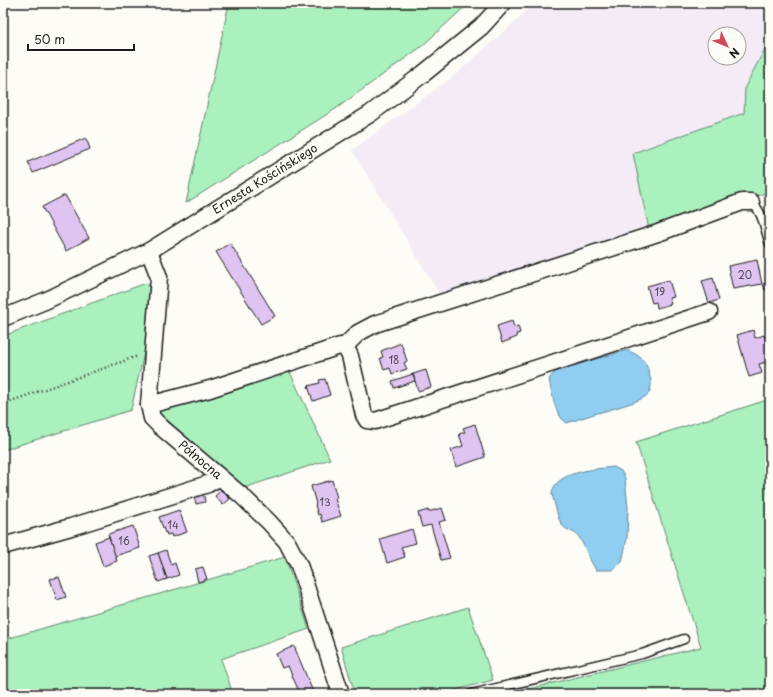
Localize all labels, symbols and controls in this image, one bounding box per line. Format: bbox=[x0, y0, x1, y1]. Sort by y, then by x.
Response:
scale bar bbox=[28, 26, 134, 52]
north arrow bbox=[707, 26, 747, 66]
text: 50 m bbox=[34, 30, 65, 48]
text: N bbox=[725, 44, 744, 63]
street label: Ernesta Kościńskiego bbox=[208, 138, 321, 218]
house number: 20 bbox=[738, 267, 752, 282]
house number: 19 bbox=[655, 284, 665, 299]
house number: 18 bbox=[389, 352, 399, 367]
street label: Północna bbox=[175, 436, 227, 483]
house number: 13 bbox=[319, 494, 331, 509]
house number: 14 bbox=[167, 517, 179, 532]
house number: 16 bbox=[118, 533, 130, 548]

